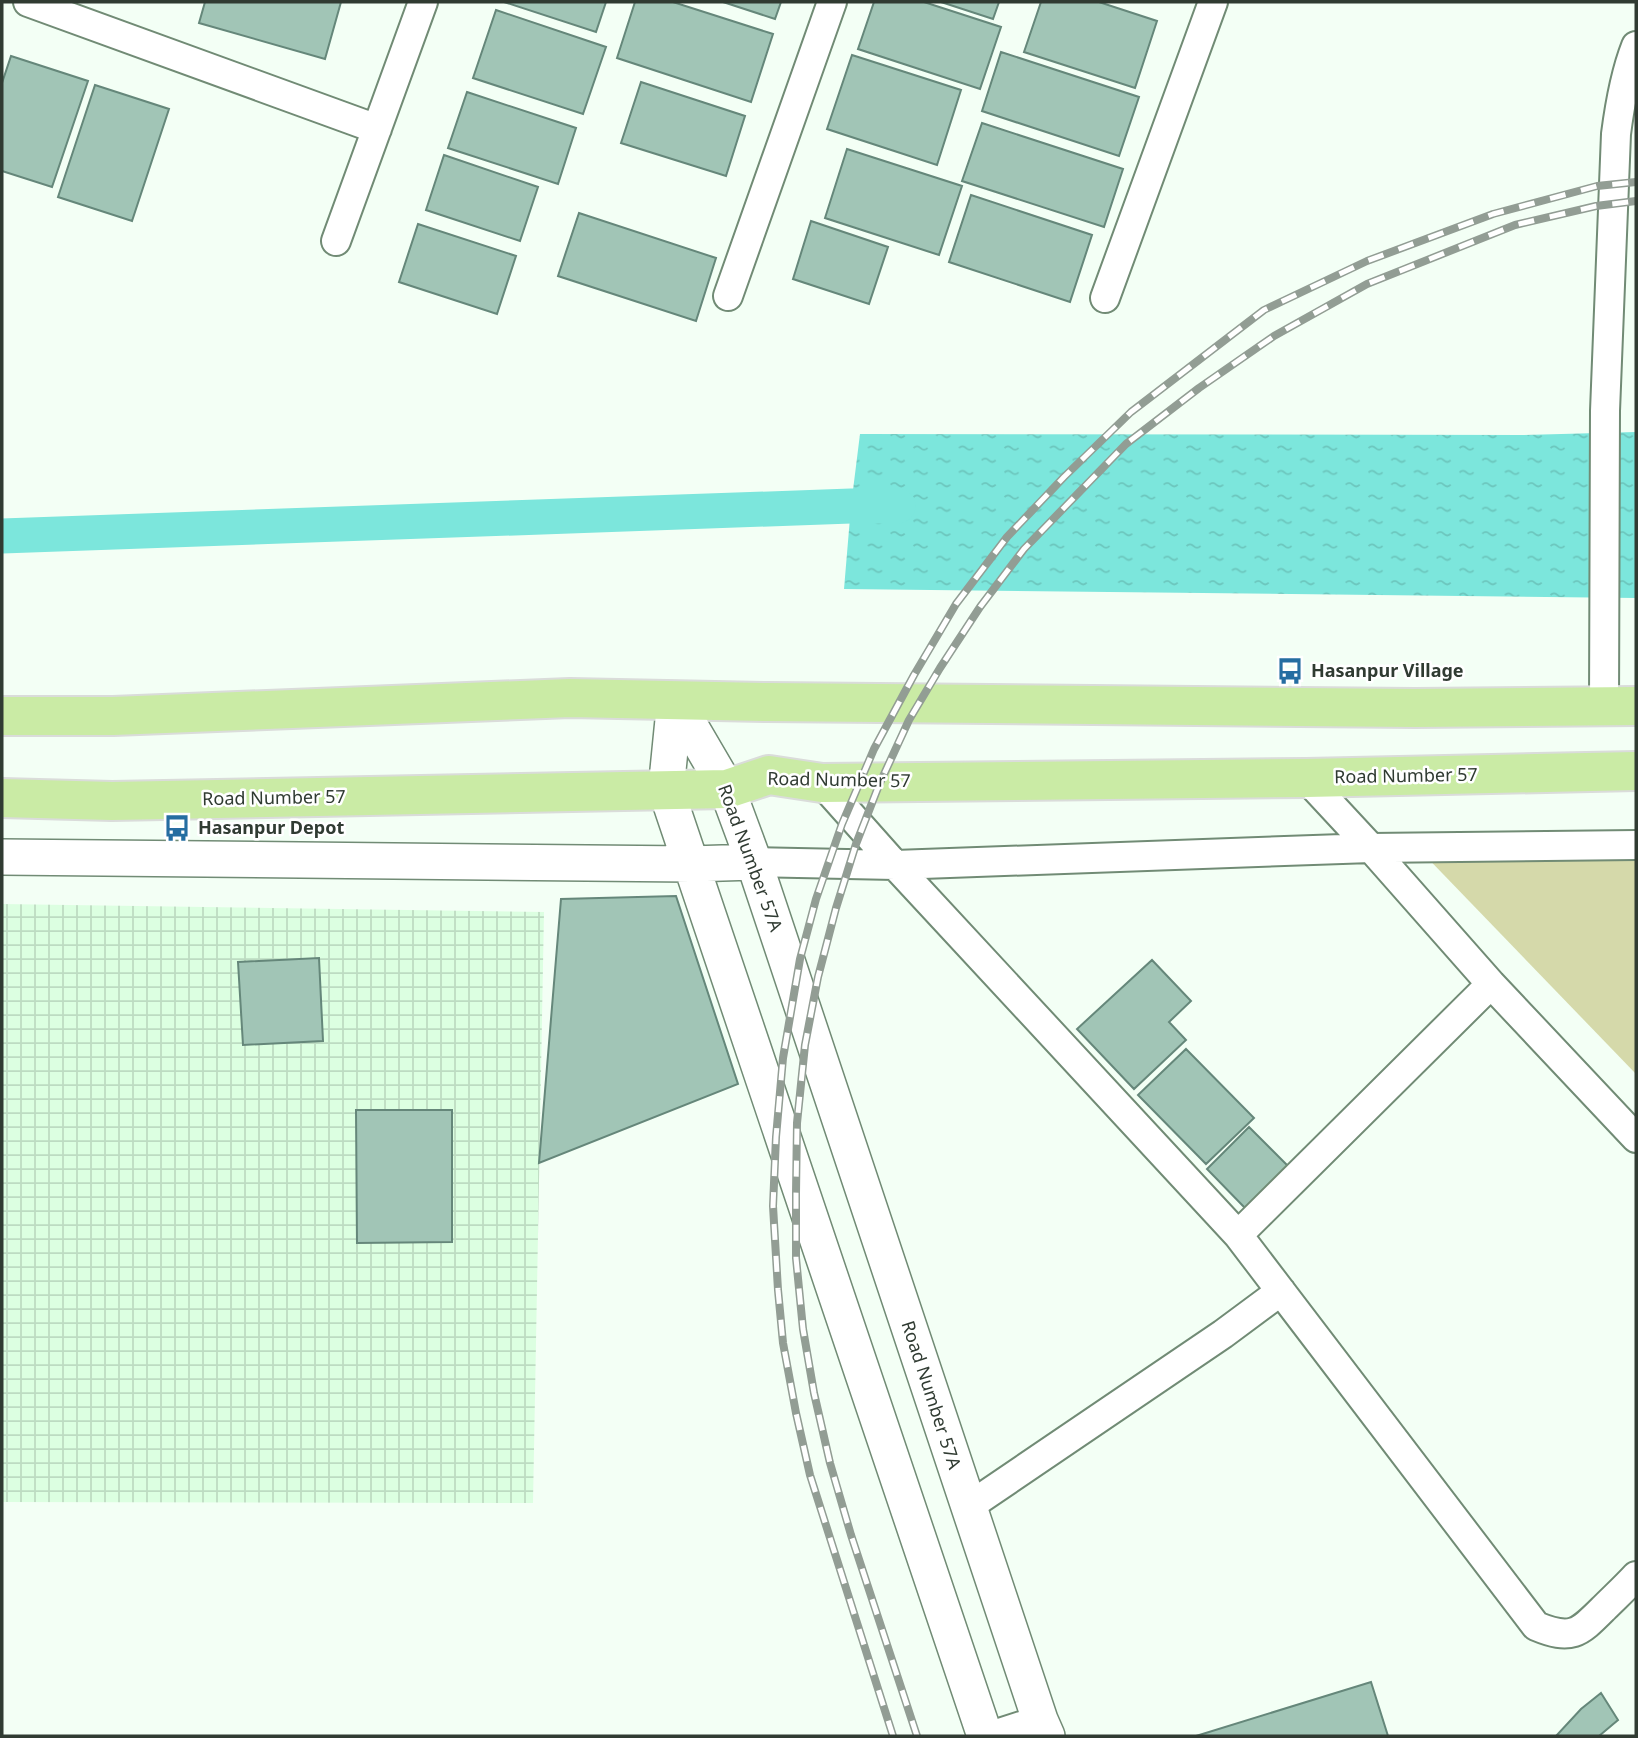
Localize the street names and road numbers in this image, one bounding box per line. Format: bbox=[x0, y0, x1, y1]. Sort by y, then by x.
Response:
street label: Road Number 57 bbox=[1334, 762, 1478, 788]
street label: Road Number 57 bbox=[767, 766, 911, 792]
street label: Road Number 57A bbox=[713, 781, 789, 935]
street label: Road Number 57 bbox=[202, 784, 346, 810]
street label: Road Number 57A bbox=[897, 1317, 967, 1473]

